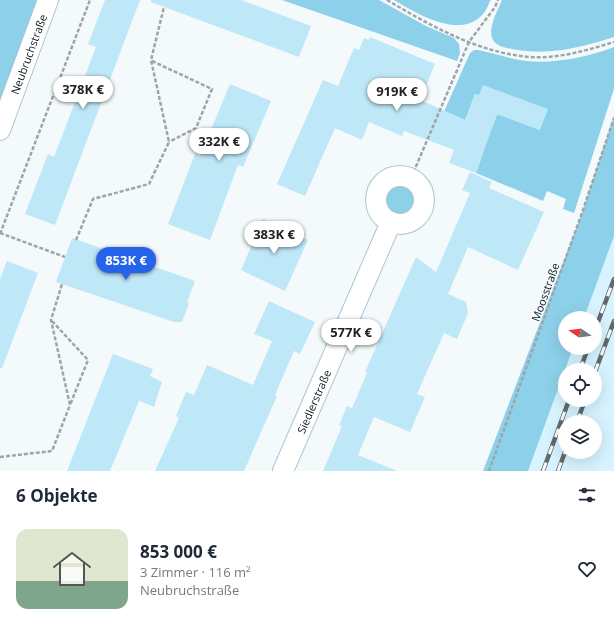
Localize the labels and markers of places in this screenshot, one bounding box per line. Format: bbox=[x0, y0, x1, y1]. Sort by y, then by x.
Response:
pin: 378K € bbox=[50, 76, 116, 110]
pin: 919K € bbox=[364, 78, 430, 112]
pin: 332K € bbox=[186, 128, 252, 162]
pin: 383K € bbox=[241, 221, 307, 255]
pin: 853K € bbox=[93, 247, 159, 281]
pin: 577K € bbox=[318, 319, 384, 353]

